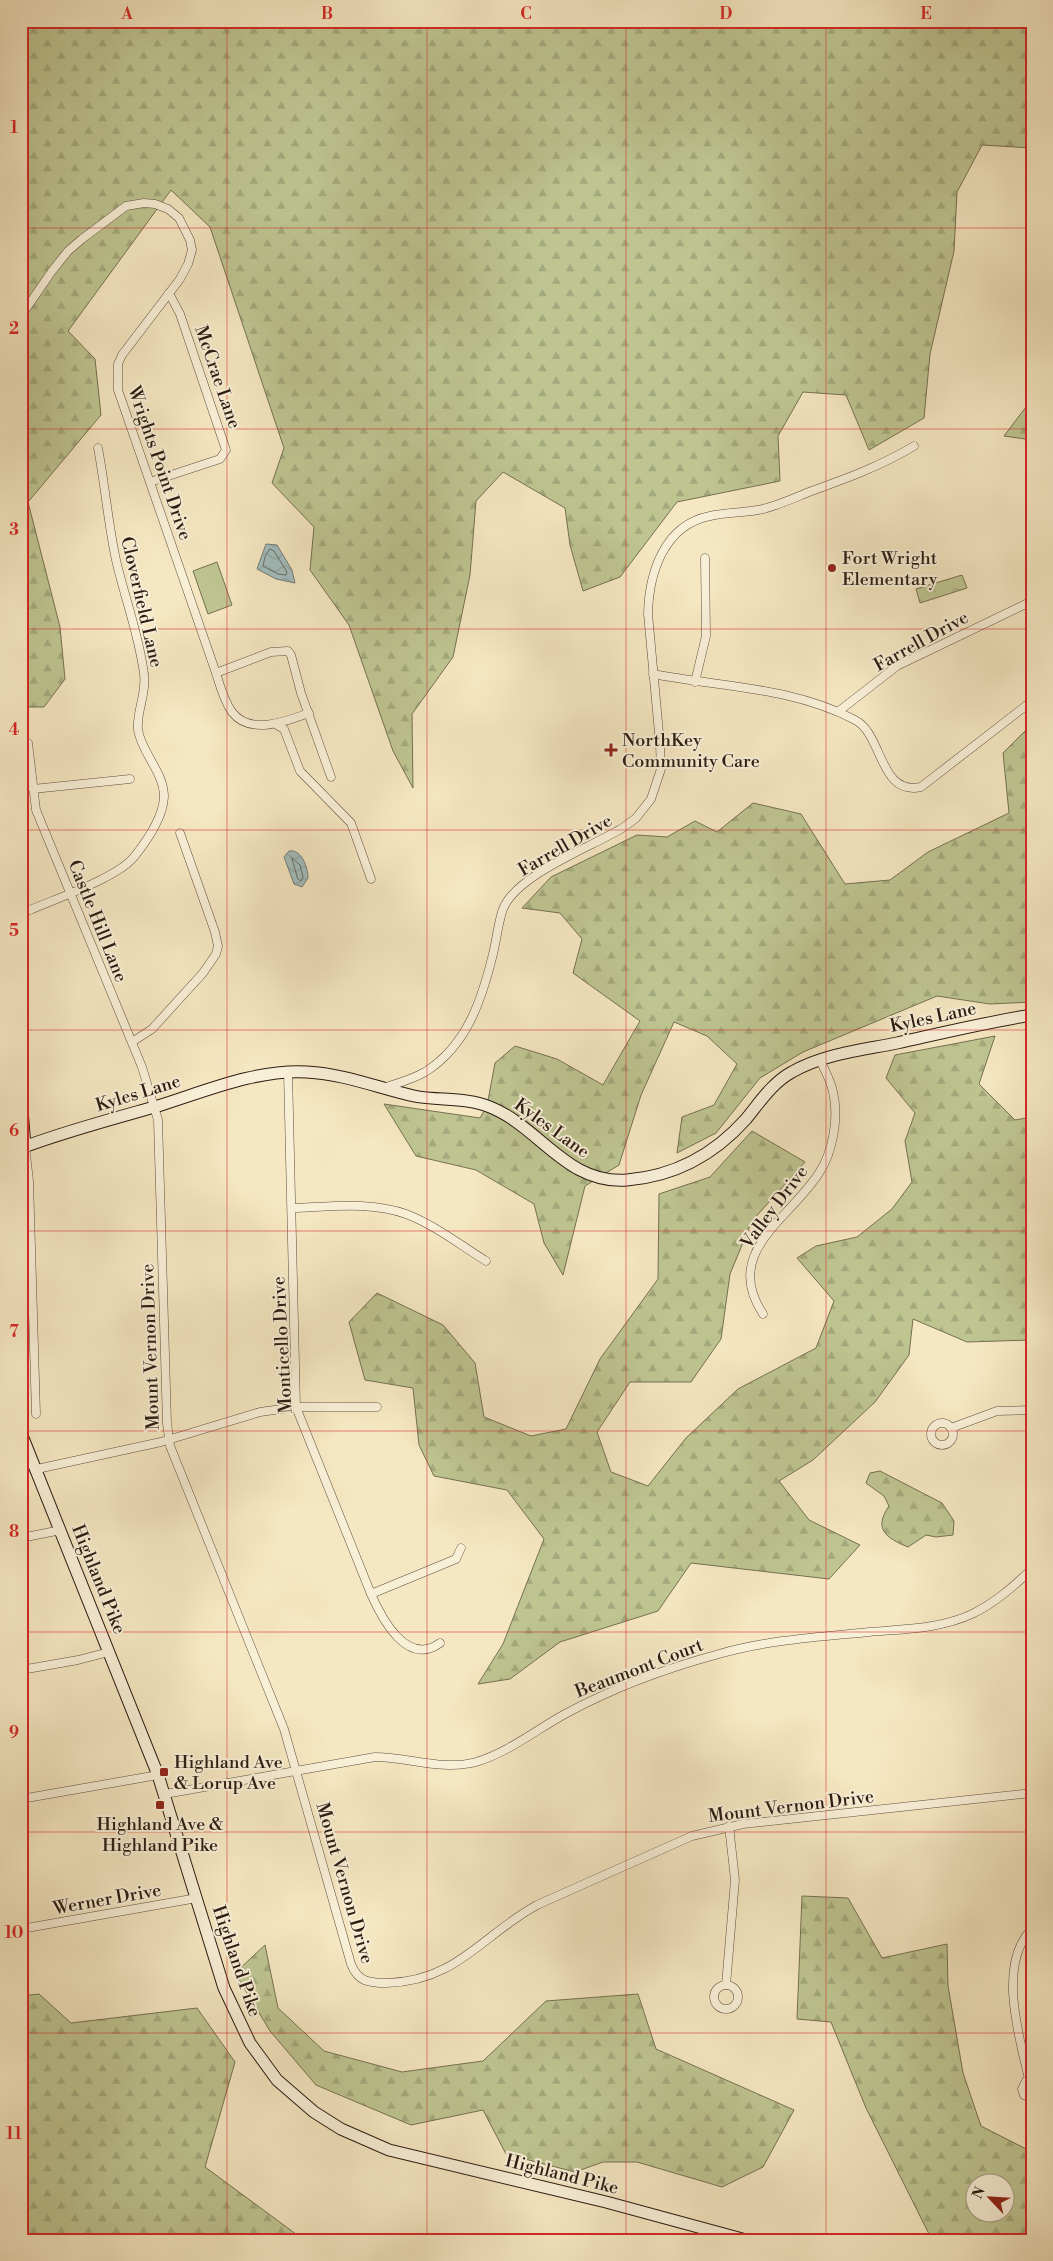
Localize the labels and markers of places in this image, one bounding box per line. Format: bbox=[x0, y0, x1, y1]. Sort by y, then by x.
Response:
place label: Fort Wright Elementary bbox=[842, 547, 938, 591]
marker: Fort Wright Elementary bbox=[826, 562, 838, 574]
place label: NorthKey Community Care bbox=[622, 729, 760, 773]
marker: NorthKey Community Care bbox=[604, 743, 618, 757]
place label: Highland Ave & Lorup Ave bbox=[174, 1751, 283, 1795]
marker: Highland Ave & Lorup Ave bbox=[158, 1766, 170, 1778]
marker: Highland Ave & Highland Pike bbox=[154, 1799, 166, 1811]
place label: Highland Ave & Highland Pike bbox=[97, 1813, 224, 1857]

